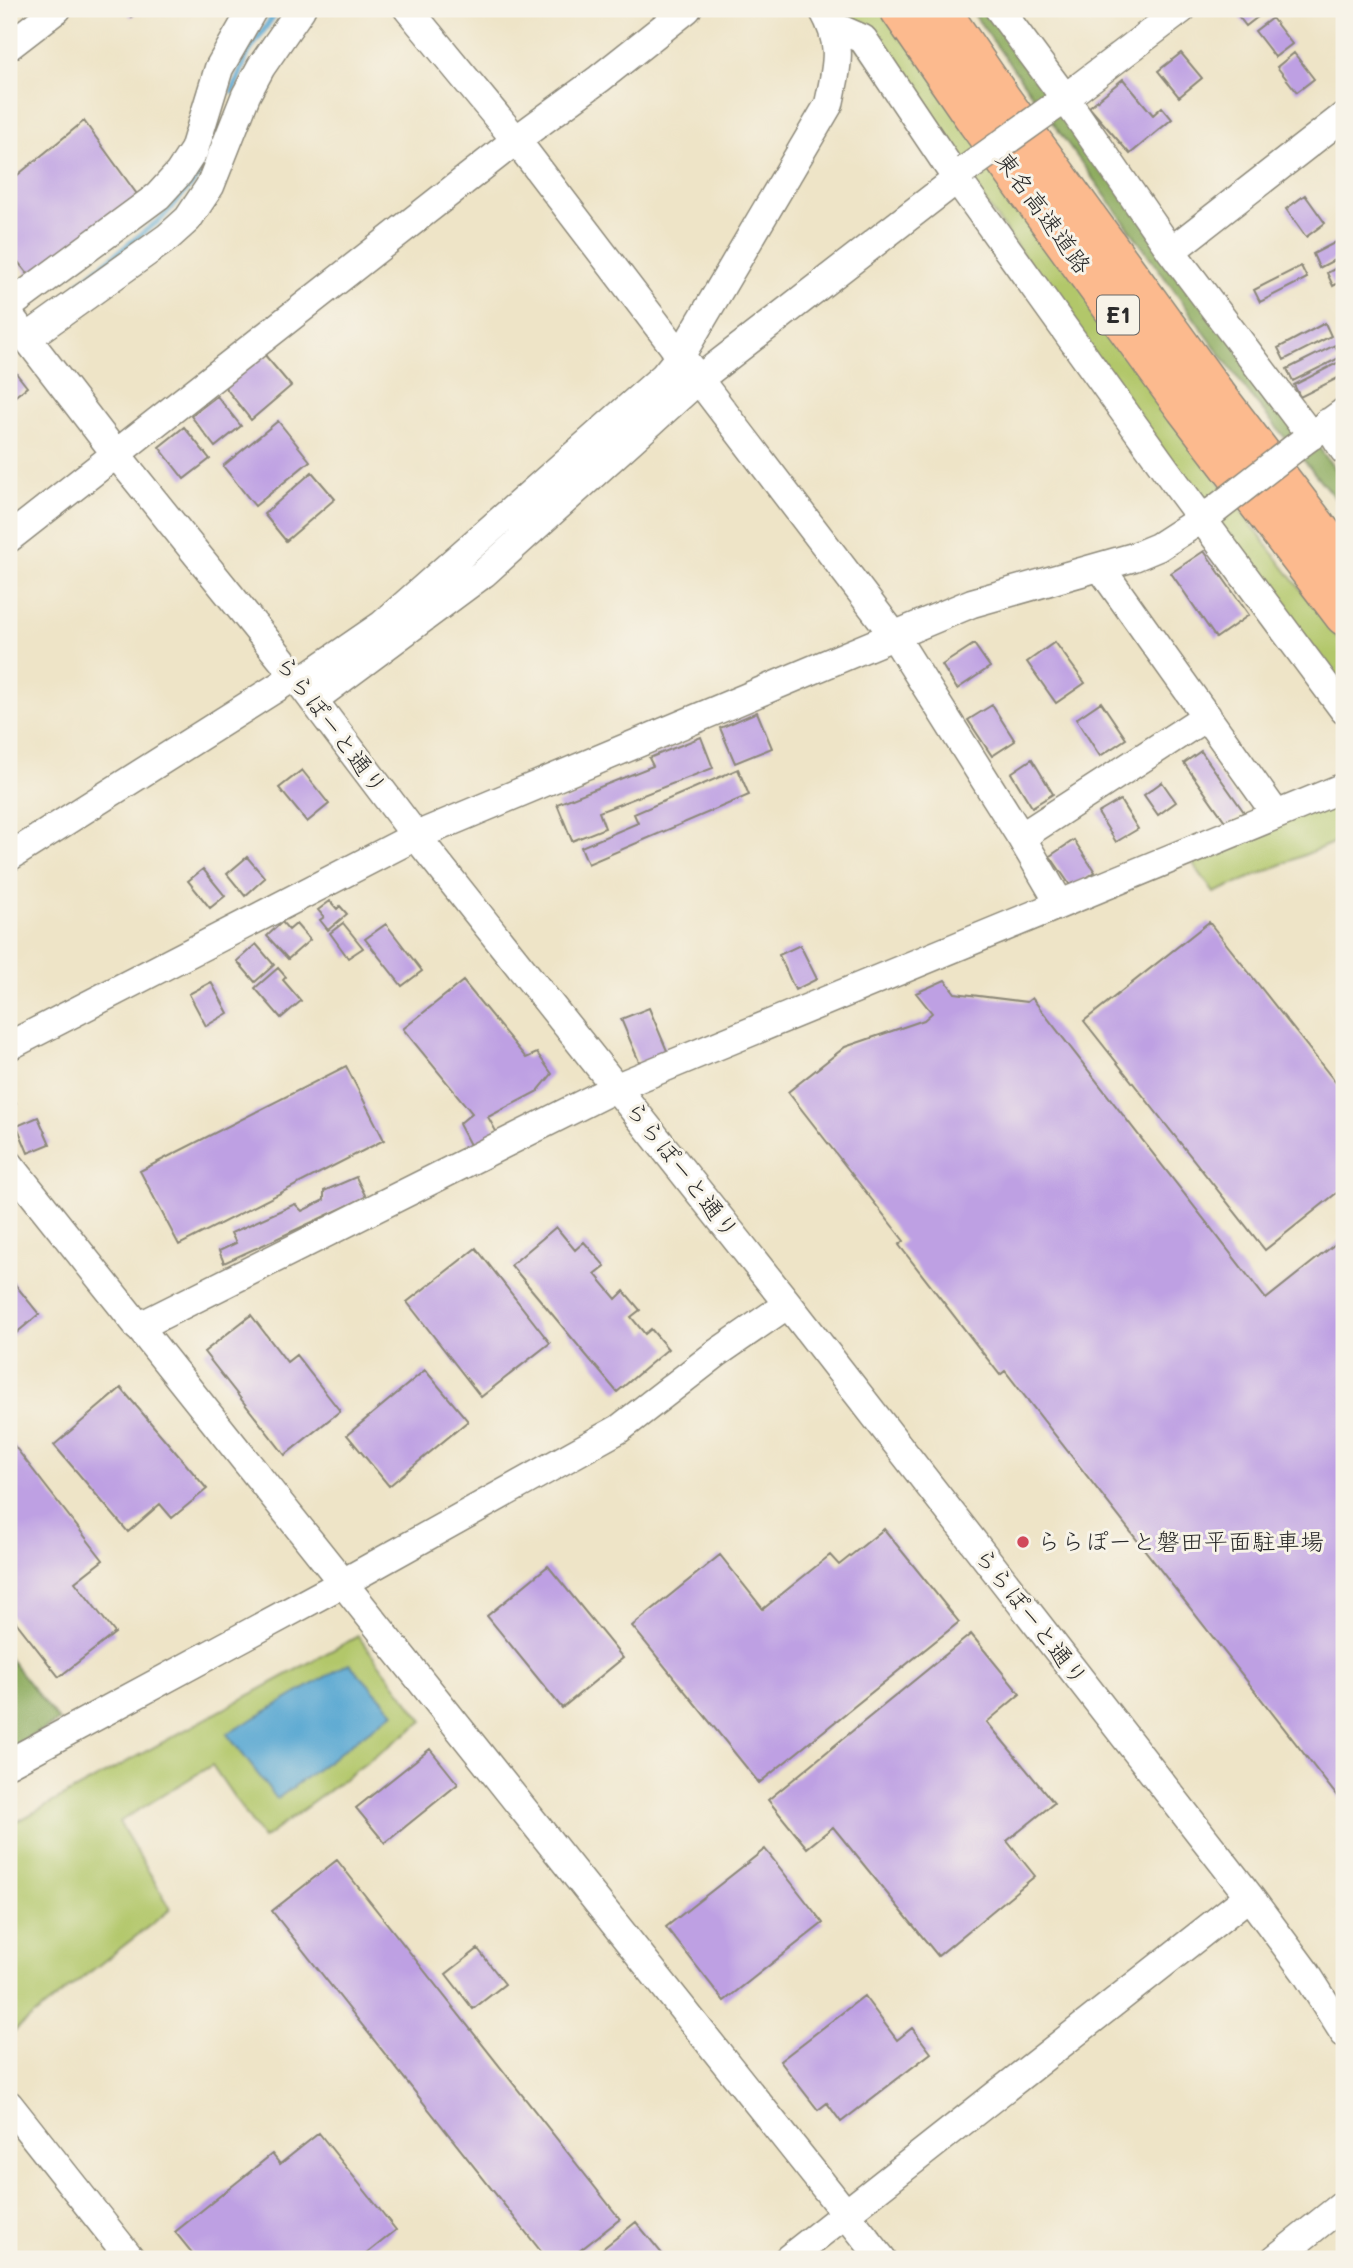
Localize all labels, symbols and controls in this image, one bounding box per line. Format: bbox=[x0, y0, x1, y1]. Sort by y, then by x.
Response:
street label: 東名高速道路 bbox=[989, 145, 1099, 279]
road number: E1 bbox=[1097, 296, 1139, 334]
street label: ららぽーと通り bbox=[270, 648, 395, 800]
street label: ららぽーと通り bbox=[620, 1094, 747, 1244]
place label: ららぽーと磐田平面駐車場 bbox=[1037, 1525, 1324, 1556]
marker: ららぽーと磐田平面駐車場 bbox=[1015, 1534, 1031, 1550]
street label: ららぽーと通り bbox=[969, 1541, 1096, 1691]

